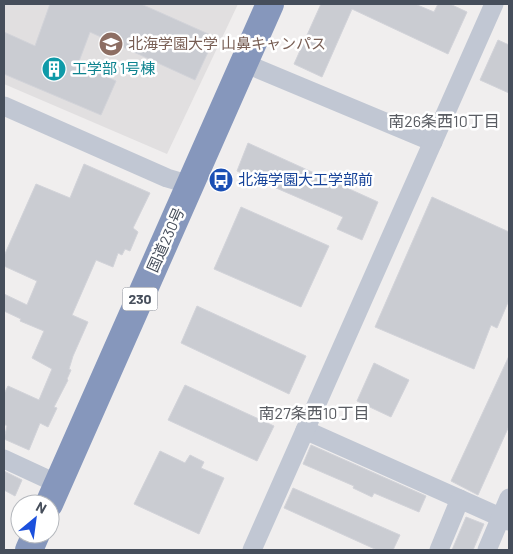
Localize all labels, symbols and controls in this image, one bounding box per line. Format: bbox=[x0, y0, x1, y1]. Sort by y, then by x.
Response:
school or university icon: 北海学園大学 山鼻キャンパス bbox=[98, 31, 124, 57]
place label: 北海学園大学 山鼻キャンパス bbox=[128, 34, 326, 52]
building icon: 工学部 1号棟 bbox=[41, 56, 67, 82]
place label: 工学部 1号棟 bbox=[72, 59, 155, 77]
district label: 南26条西10丁目 bbox=[388, 111, 500, 130]
bus stop icon: 北海学園大工学部前 bbox=[208, 167, 234, 193]
place label: 北海学園大工学部前 bbox=[238, 170, 373, 188]
street label: 国道230号 bbox=[143, 204, 187, 275]
road number: 230 bbox=[122, 288, 158, 310]
district label: 南27条西10丁目 bbox=[259, 403, 369, 422]
north arrow bbox=[10, 494, 60, 544]
text: N bbox=[33, 498, 50, 517]

